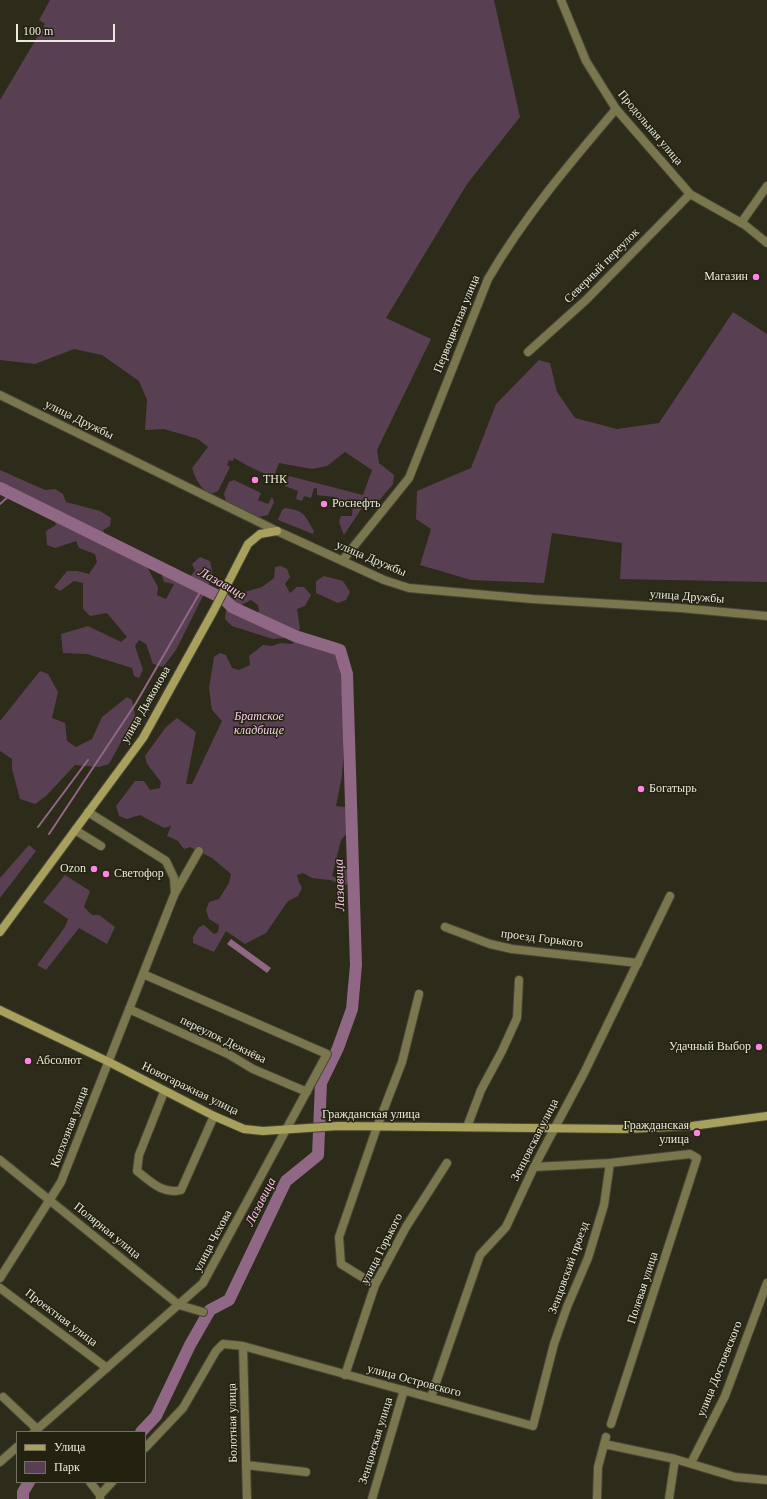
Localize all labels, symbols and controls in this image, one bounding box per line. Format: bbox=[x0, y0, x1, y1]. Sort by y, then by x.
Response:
scale bar bbox=[18, 16, 117, 42]
text: 100 m bbox=[23, 24, 53, 38]
street label: Продольная улица bbox=[614, 88, 686, 168]
street label: Северный переулок bbox=[561, 225, 643, 307]
place label: Магазин bbox=[704, 270, 748, 284]
marker: Магазин bbox=[751, 272, 761, 282]
street label: Первоцветная улица bbox=[431, 273, 483, 375]
street label: улица Дружбы bbox=[42, 397, 116, 443]
place label: ТНК bbox=[263, 473, 287, 487]
marker: ТНК bbox=[250, 475, 260, 485]
place label: Роснефть bbox=[332, 497, 380, 511]
marker: Роснефть bbox=[319, 499, 329, 509]
street label: улица Дружбы bbox=[334, 538, 408, 580]
water label: Лазавица bbox=[195, 565, 249, 603]
street label: улица Дружбы bbox=[649, 587, 725, 607]
street label: улица Дьяконова bbox=[118, 664, 174, 746]
park label: Братское кладбище bbox=[234, 710, 284, 738]
place label: Богатырь bbox=[649, 782, 697, 796]
marker: Богатырь bbox=[636, 784, 646, 794]
water label: Лазавица bbox=[331, 859, 349, 911]
place label: Ozon bbox=[60, 862, 86, 876]
marker: Ozon bbox=[89, 864, 99, 874]
place label: Светофор bbox=[114, 867, 164, 881]
marker: Светофор bbox=[101, 869, 111, 879]
street label: проезд Горького bbox=[500, 927, 584, 951]
street label: переулок Дежнёва bbox=[178, 1013, 268, 1067]
place label: Удачный Выбор bbox=[669, 1040, 751, 1054]
marker: Удачный Выбор bbox=[754, 1042, 764, 1052]
place label: Абсолют bbox=[36, 1054, 81, 1068]
marker: Абсолют bbox=[23, 1056, 33, 1066]
street label: Новогаражная улица bbox=[139, 1059, 241, 1119]
street label: Колхозная улица bbox=[48, 1085, 92, 1169]
street label: Зенцовская улица bbox=[508, 1097, 562, 1183]
street label: Гражданская улица bbox=[322, 1108, 420, 1122]
place label: Гражданская улица bbox=[624, 1119, 689, 1147]
marker: Гражданская улица bbox=[692, 1128, 702, 1138]
water label: Лазавица bbox=[242, 1175, 280, 1229]
street label: Полярная улица bbox=[71, 1200, 143, 1262]
street label: улица Чехова bbox=[191, 1208, 235, 1274]
street label: улица Горького bbox=[358, 1211, 406, 1287]
street label: Зенцовский проезд bbox=[546, 1220, 592, 1316]
street label: Полевая улица bbox=[625, 1250, 661, 1326]
street label: Проектная улица bbox=[22, 1286, 100, 1350]
street label: улица Достоевского bbox=[694, 1319, 746, 1419]
street label: улица Островского bbox=[365, 1362, 463, 1400]
street label: Болотная улица bbox=[225, 1383, 241, 1463]
street label: Зенцовская улица bbox=[356, 1396, 396, 1486]
legend bbox=[16, 1431, 146, 1483]
text: Улица bbox=[54, 1440, 85, 1454]
text: Парк bbox=[54, 1460, 80, 1474]

